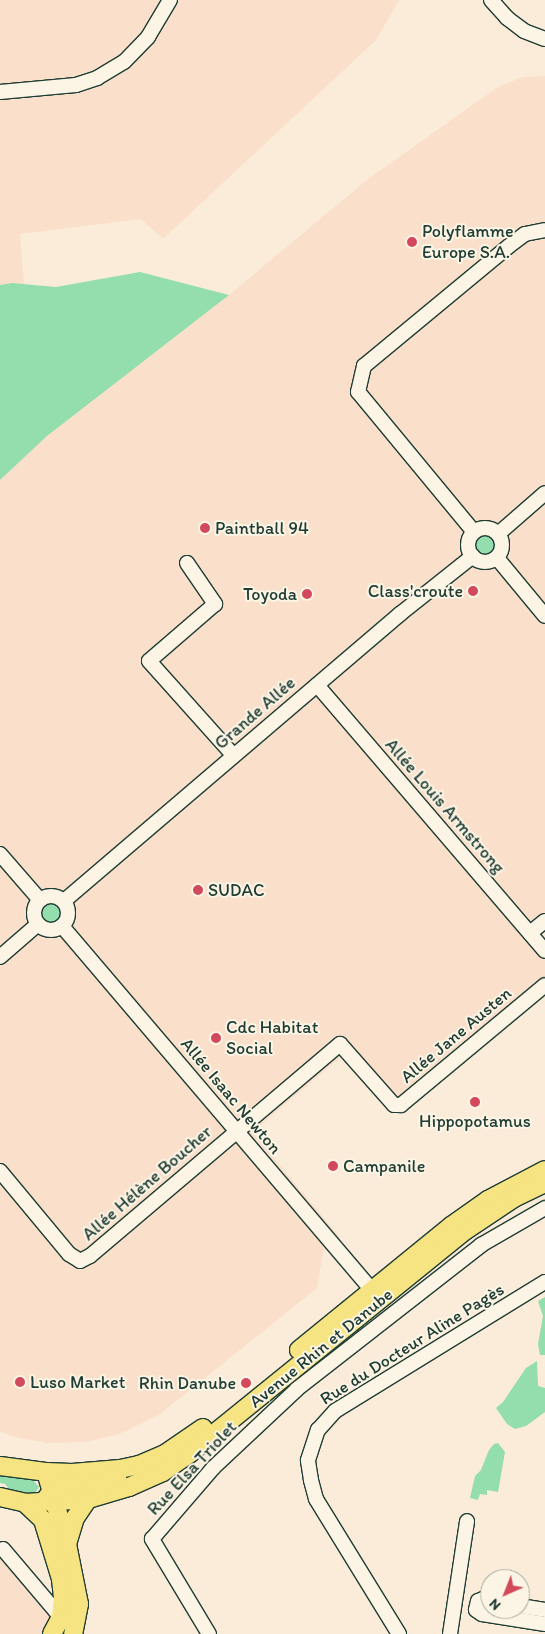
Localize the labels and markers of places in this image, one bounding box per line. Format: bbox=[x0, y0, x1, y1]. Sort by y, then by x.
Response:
place label: Polyflamme Europe S.A. bbox=[422, 221, 514, 264]
marker: Polyflamme Europe S.A. bbox=[406, 236, 418, 248]
place label: Paintball 94 bbox=[215, 517, 309, 539]
marker: Paintball 94 bbox=[199, 522, 211, 534]
place label: Class'croute bbox=[368, 580, 463, 602]
place label: Toyoda bbox=[243, 583, 297, 605]
marker: Class'croute bbox=[467, 585, 479, 597]
marker: Toyoda bbox=[301, 588, 313, 600]
place label: SUDAC bbox=[208, 879, 265, 901]
marker: SUDAC bbox=[192, 884, 204, 896]
place label: Cdc Habitat Social bbox=[226, 1017, 318, 1060]
marker: Cdc Habitat Social bbox=[210, 1032, 222, 1044]
marker: Hippopotamus bbox=[469, 1096, 481, 1108]
place label: Hippopotamus bbox=[419, 1110, 531, 1132]
place label: Campanile bbox=[343, 1155, 425, 1177]
marker: Campanile bbox=[327, 1160, 339, 1172]
place label: Luso Market bbox=[30, 1371, 125, 1393]
place label: Rhin Danube bbox=[138, 1372, 236, 1394]
marker: Luso Market bbox=[14, 1376, 26, 1388]
marker: Rhin Danube bbox=[240, 1377, 252, 1389]

